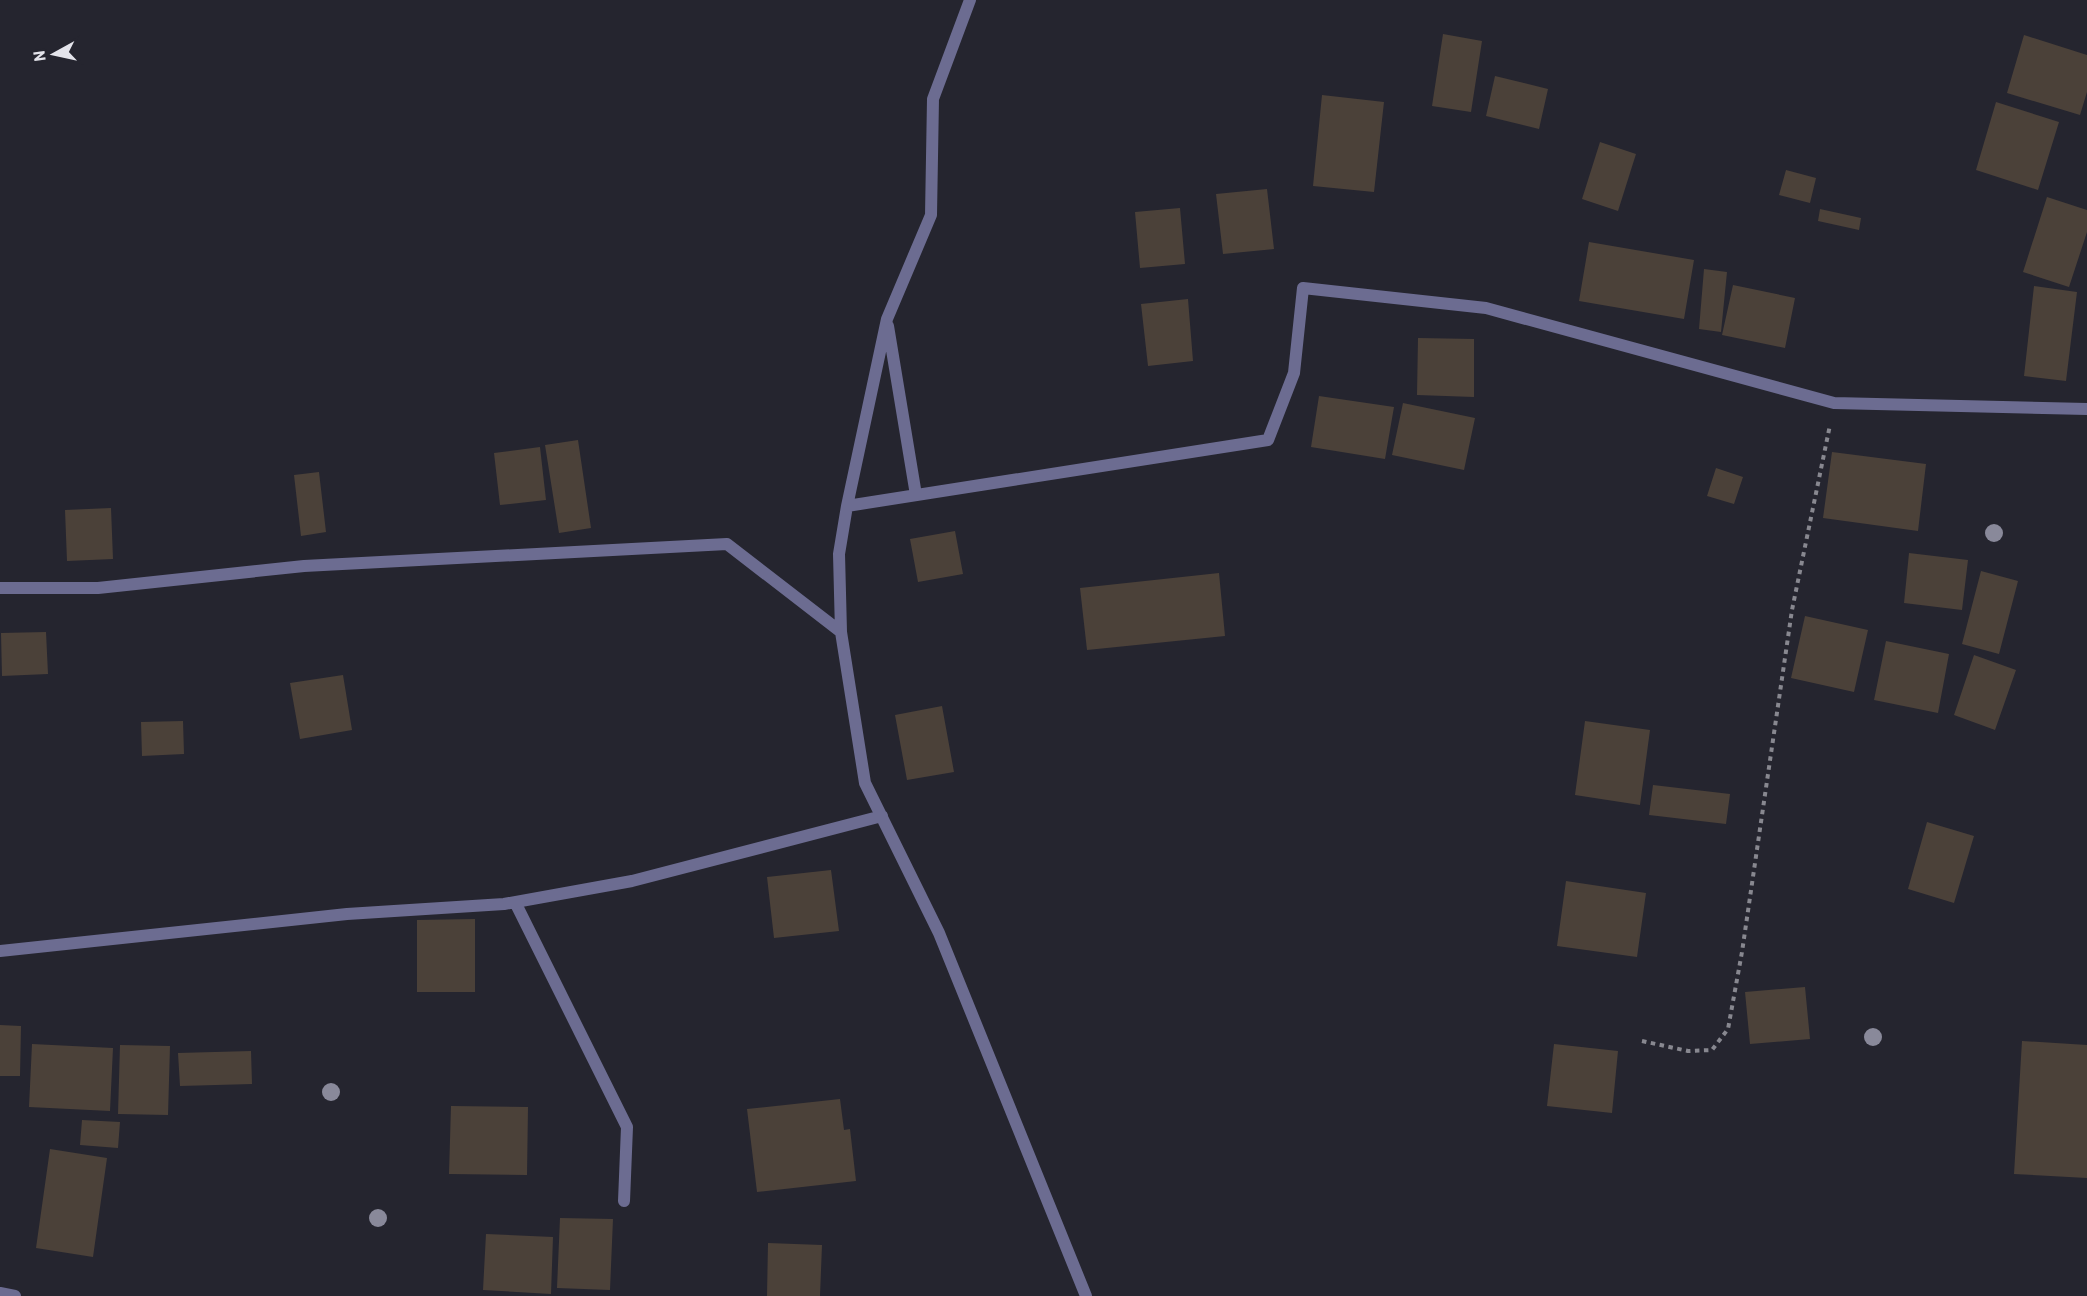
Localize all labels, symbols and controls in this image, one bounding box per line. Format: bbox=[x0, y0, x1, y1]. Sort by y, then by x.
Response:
north arrow bbox=[24, 24, 84, 84]
text: N bbox=[29, 50, 49, 63]

